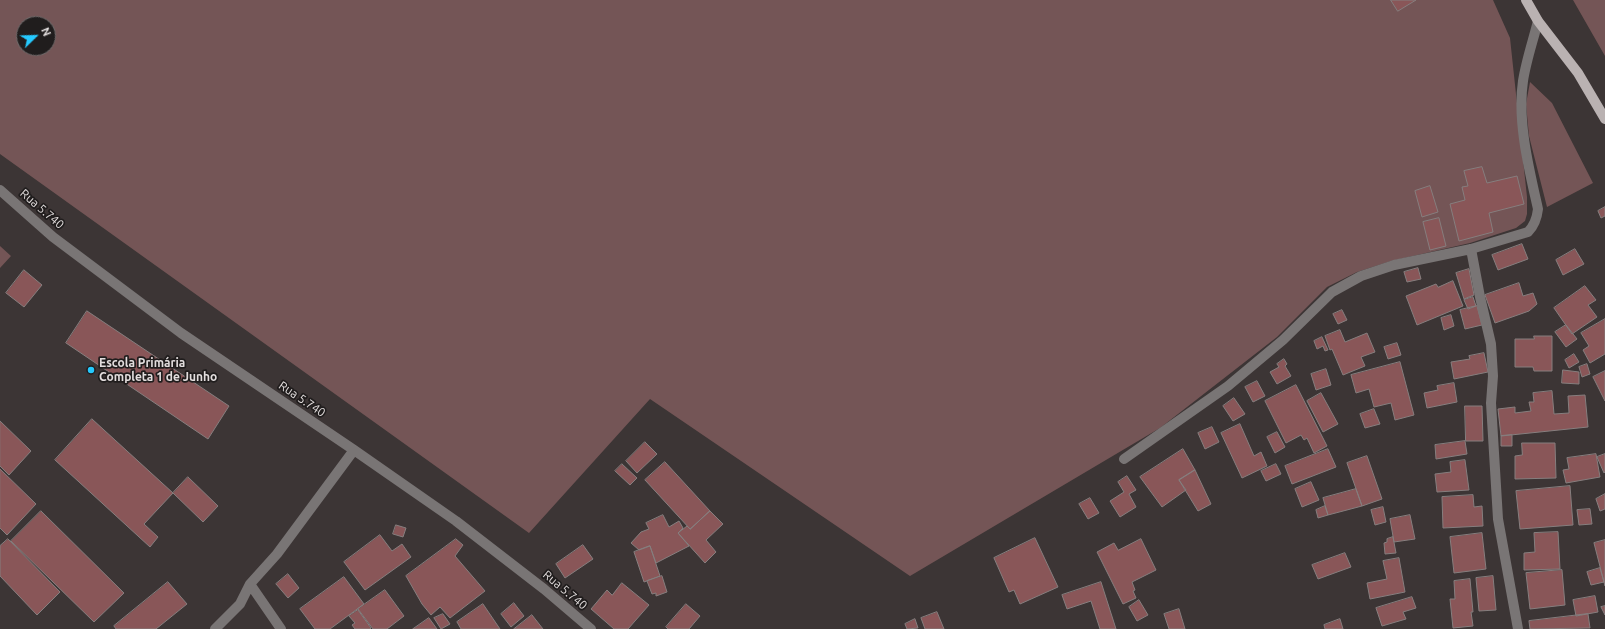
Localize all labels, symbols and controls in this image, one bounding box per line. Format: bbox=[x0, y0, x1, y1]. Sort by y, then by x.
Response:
north arrow bbox=[16, 16, 56, 56]
text: N bbox=[39, 26, 53, 38]
street label: Rua 5.740 bbox=[17, 186, 67, 232]
place label: Escola Primária Completa 1 de Junho bbox=[99, 356, 217, 384]
marker: Escola Primária Completa 1 de Junho bbox=[86, 365, 96, 375]
street label: Rua 5.740 bbox=[276, 378, 328, 420]
street label: Rua 5.740 bbox=[540, 567, 590, 613]

